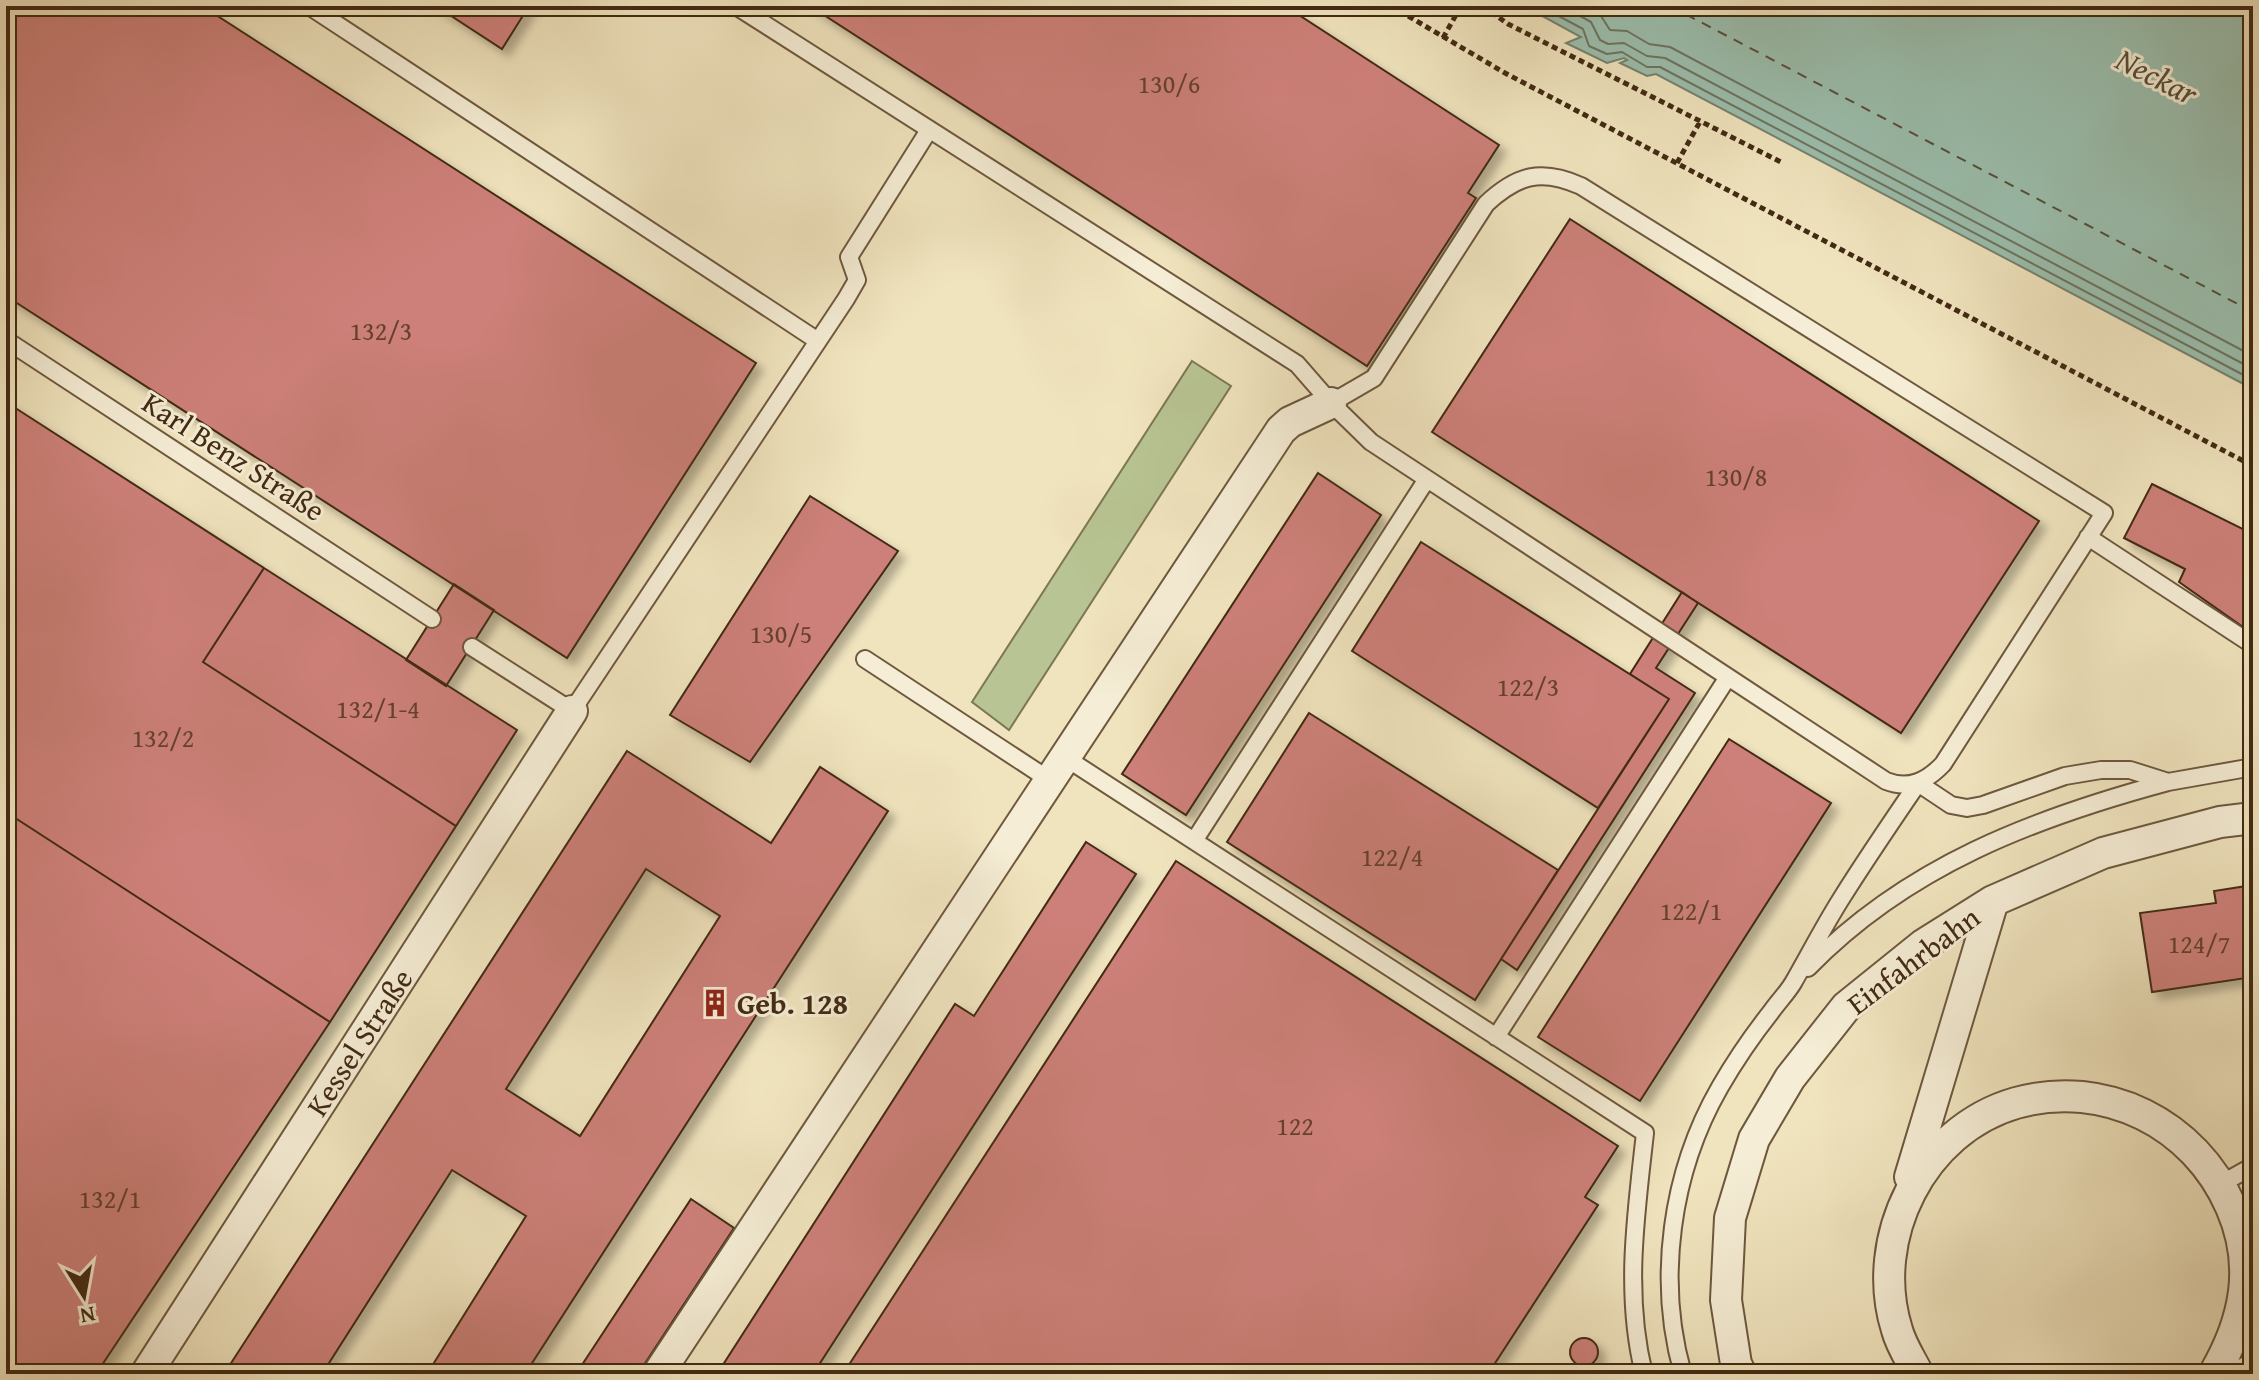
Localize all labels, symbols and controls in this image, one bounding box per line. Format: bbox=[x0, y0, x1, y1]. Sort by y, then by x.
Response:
water label: Neckar bbox=[2107, 35, 2207, 117]
house number: 130/6 bbox=[1138, 64, 1200, 103]
house number: 132/3 bbox=[350, 311, 412, 350]
street label: Karl Benz Straße bbox=[134, 380, 334, 532]
house number: 130/8 bbox=[1705, 457, 1767, 496]
house number: 130/5 bbox=[750, 614, 812, 653]
house number: 122/3 bbox=[1497, 667, 1559, 706]
house number: 132/1-4 bbox=[336, 689, 420, 728]
house number: 132/2 bbox=[132, 718, 194, 757]
house number: 122/4 bbox=[1361, 837, 1423, 876]
house number: 122/1 bbox=[1660, 891, 1722, 930]
street label: Einfahrbahn bbox=[1837, 895, 1989, 1025]
house number: 124/7 bbox=[2168, 924, 2230, 963]
street label: Kessel Straße bbox=[295, 960, 423, 1124]
place label: Geb. 128 bbox=[737, 981, 848, 1025]
building icon: Geb. 128 bbox=[700, 988, 730, 1018]
house number: 122 bbox=[1276, 1106, 1314, 1145]
house number: 132/1 bbox=[79, 1179, 141, 1218]
north arrow bbox=[44, 1256, 124, 1336]
text: N bbox=[77, 1299, 98, 1333]

